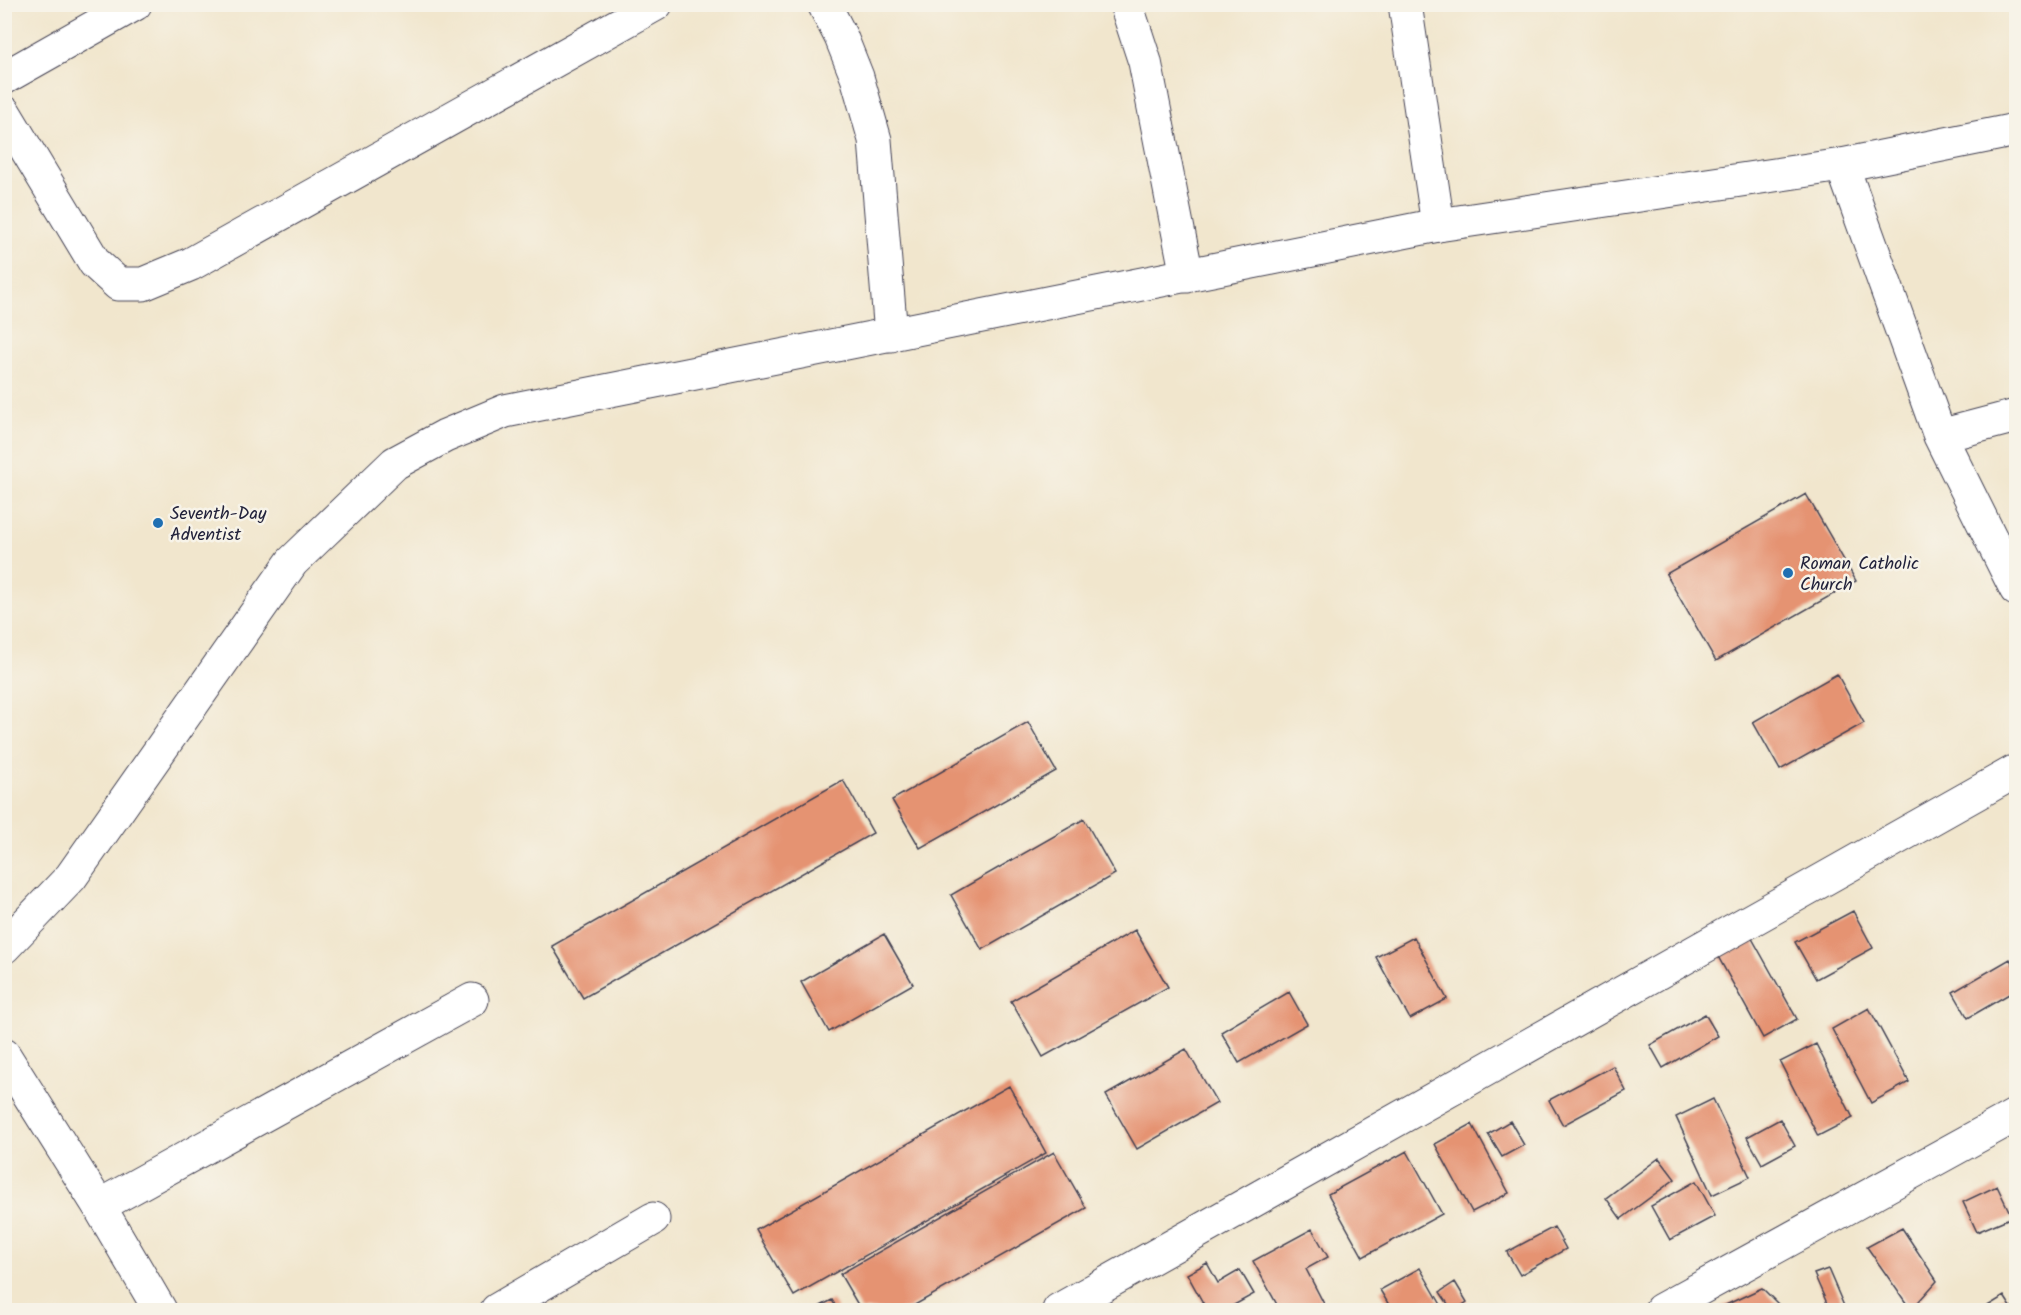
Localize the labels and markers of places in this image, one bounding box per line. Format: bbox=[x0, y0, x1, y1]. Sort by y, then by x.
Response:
place label: Seventh-Day Adventist bbox=[170, 500, 267, 550]
marker: Seventh-Day Adventist bbox=[151, 516, 165, 530]
place label: Roman Catholic Church bbox=[1800, 550, 1919, 600]
marker: Roman Catholic Church bbox=[1781, 566, 1795, 580]

